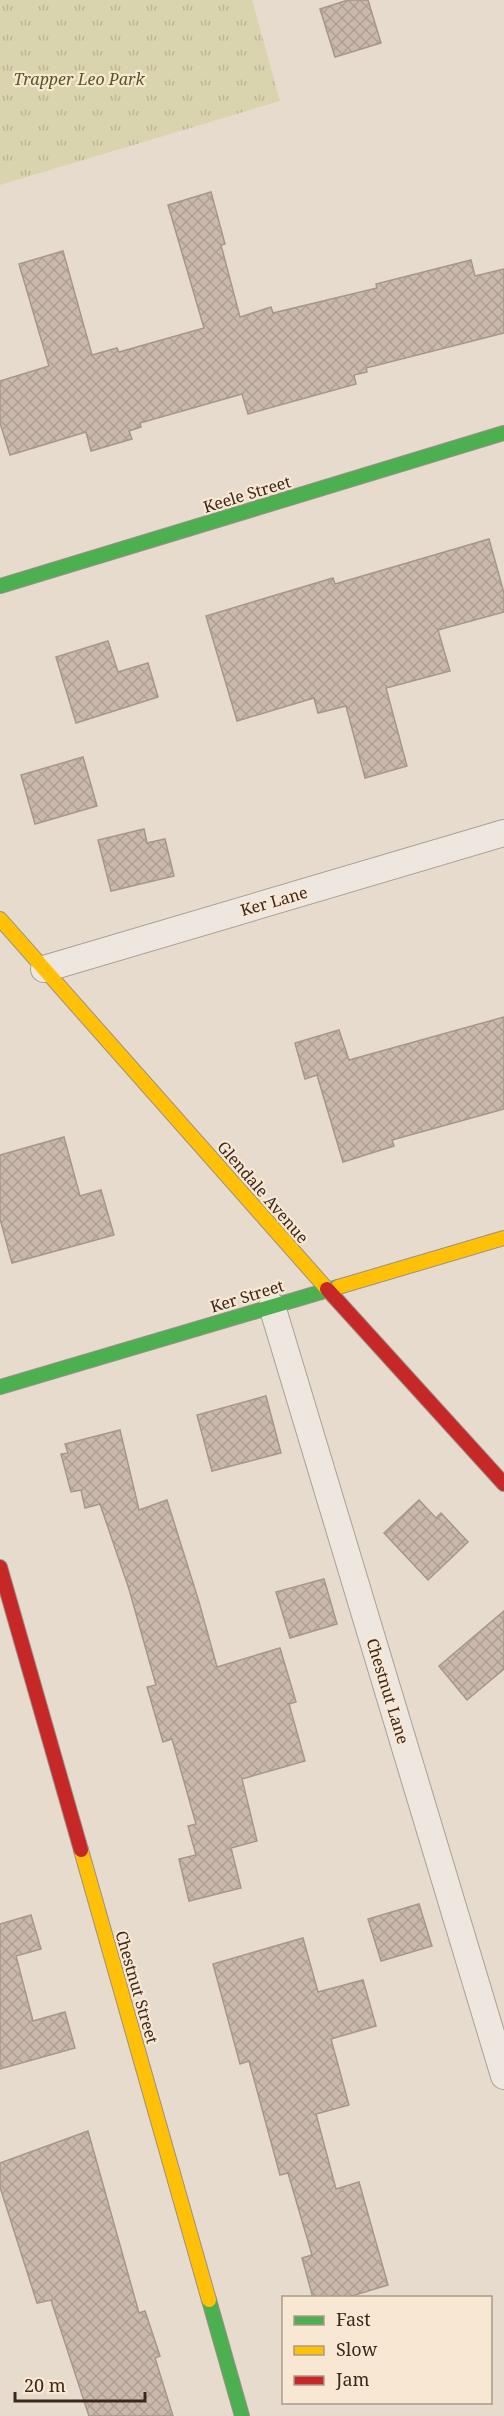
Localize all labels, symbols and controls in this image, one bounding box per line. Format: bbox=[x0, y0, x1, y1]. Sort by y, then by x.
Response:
park label: Trapper Leo Park bbox=[13, 68, 146, 90]
street label: Keele Street bbox=[201, 470, 294, 518]
street label: Ker Lane bbox=[238, 881, 310, 921]
street label: Glendale Avenue bbox=[212, 1136, 314, 1248]
street label: Ker Street bbox=[208, 1274, 287, 1318]
street label: Chestnut Lane bbox=[361, 1635, 415, 1747]
street label: Chestnut Street bbox=[110, 1928, 164, 2046]
legend bbox=[282, 2296, 492, 2404]
text: Fast bbox=[336, 2307, 371, 2331]
text: Slow bbox=[336, 2337, 378, 2361]
scale bar bbox=[15, 2365, 146, 2403]
text: Jam bbox=[335, 2367, 370, 2391]
text: 20 m bbox=[24, 2373, 66, 2397]

